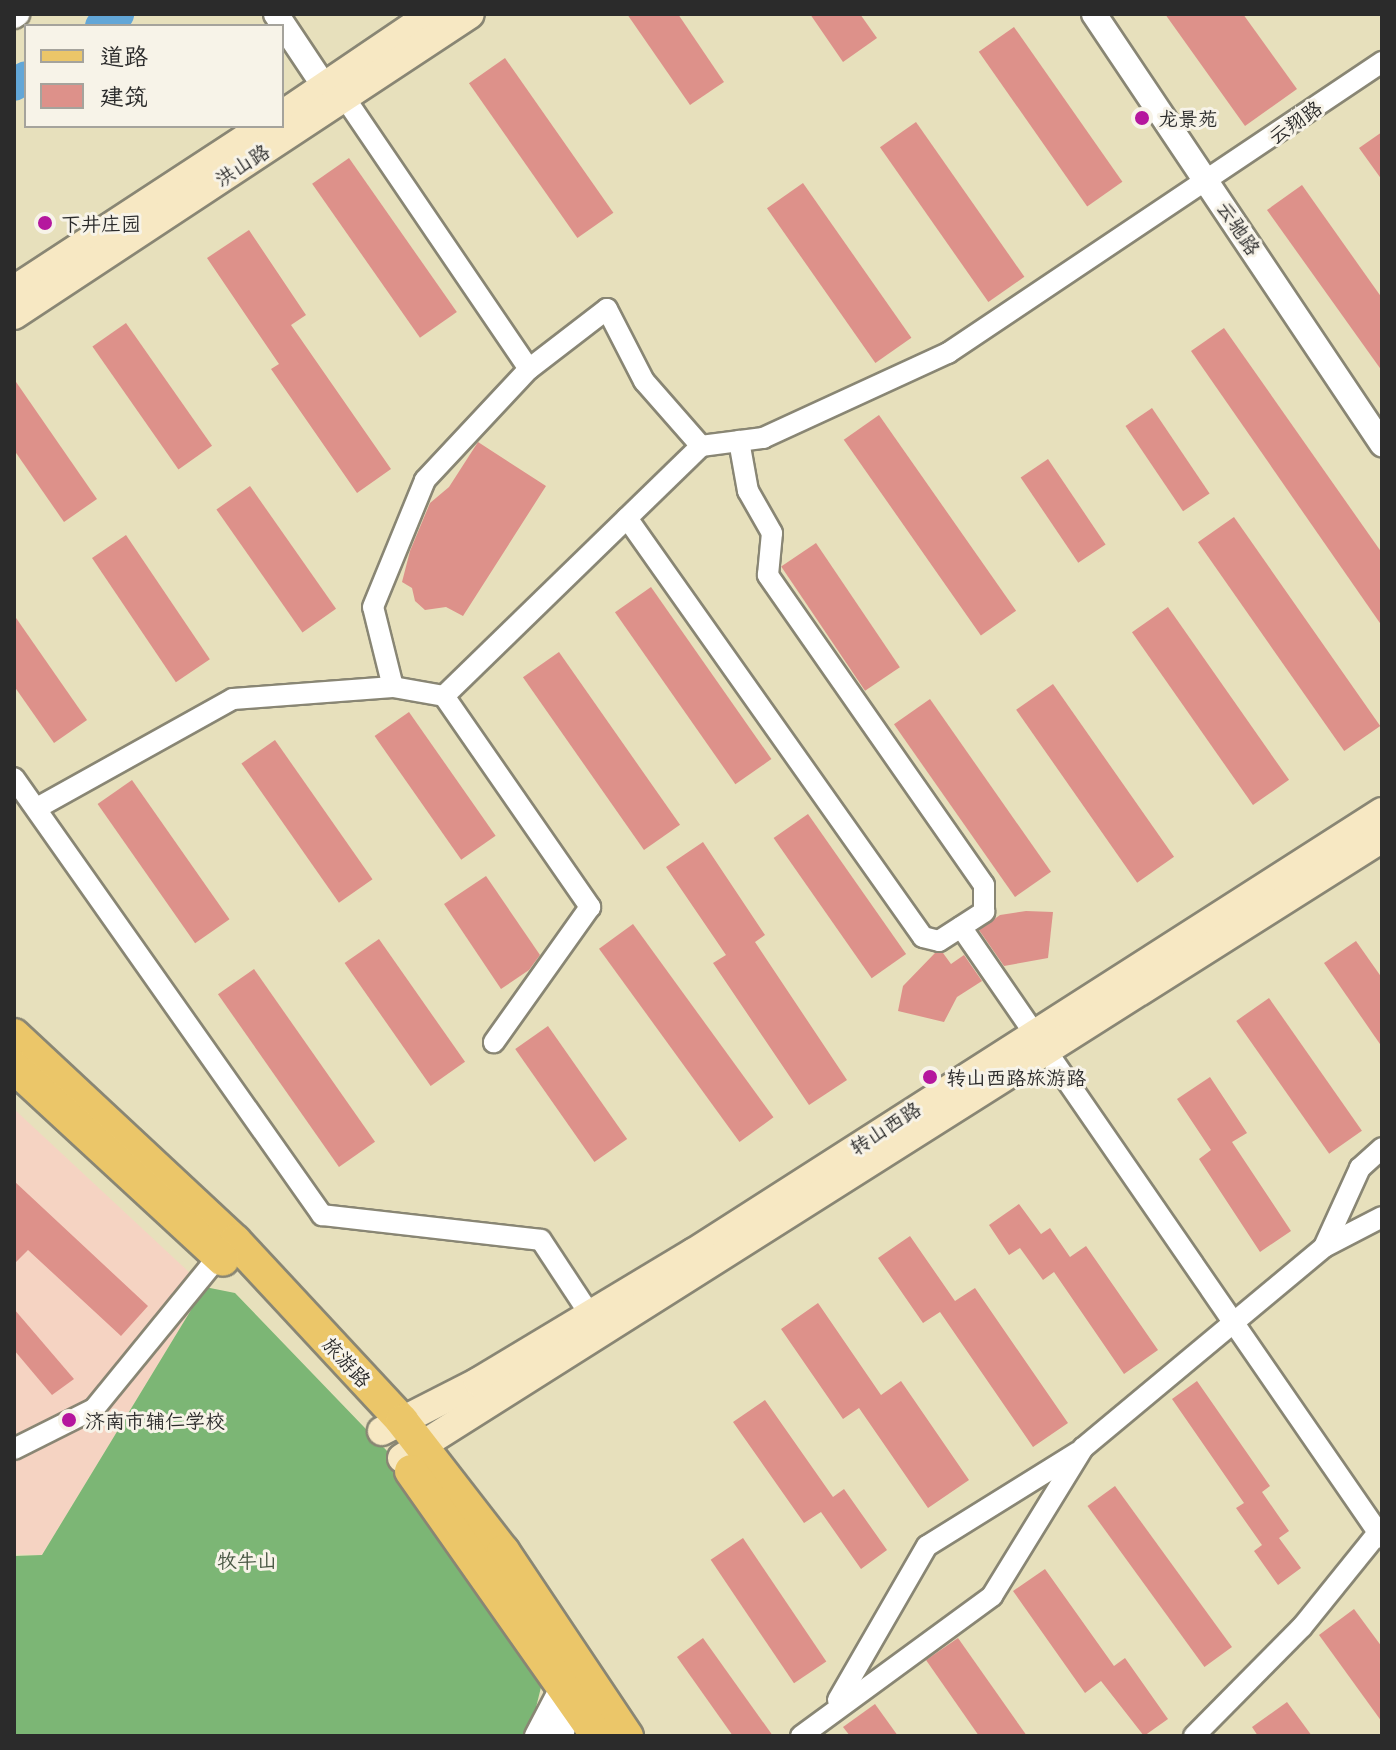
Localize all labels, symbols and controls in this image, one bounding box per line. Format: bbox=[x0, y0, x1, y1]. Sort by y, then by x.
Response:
legend bbox=[24, 24, 284, 128]
text: 道路 bbox=[100, 40, 148, 71]
text: 建筑 bbox=[100, 80, 148, 111]
street label: 云翔路 bbox=[1264, 95, 1326, 149]
place label: 龙景苑 bbox=[1158, 106, 1218, 130]
marker: 龙景苑 bbox=[1133, 109, 1151, 127]
street label: 洪山路 bbox=[210, 139, 274, 191]
street label: 云驰路 bbox=[1212, 196, 1266, 260]
place label: 下井庄园 bbox=[61, 211, 141, 235]
marker: 下井庄园 bbox=[36, 214, 54, 232]
place label: 转山西路旅游路 bbox=[946, 1065, 1086, 1089]
marker: 转山西路旅游路 bbox=[921, 1068, 939, 1086]
street label: 转山西路 bbox=[845, 1096, 925, 1160]
street label: 旅游路 bbox=[318, 1332, 376, 1392]
place label: 济南市辅仁学校 bbox=[85, 1408, 225, 1432]
marker: 济南市辅仁学校 bbox=[60, 1411, 78, 1429]
park label: 牧牛山 bbox=[217, 1548, 277, 1572]

